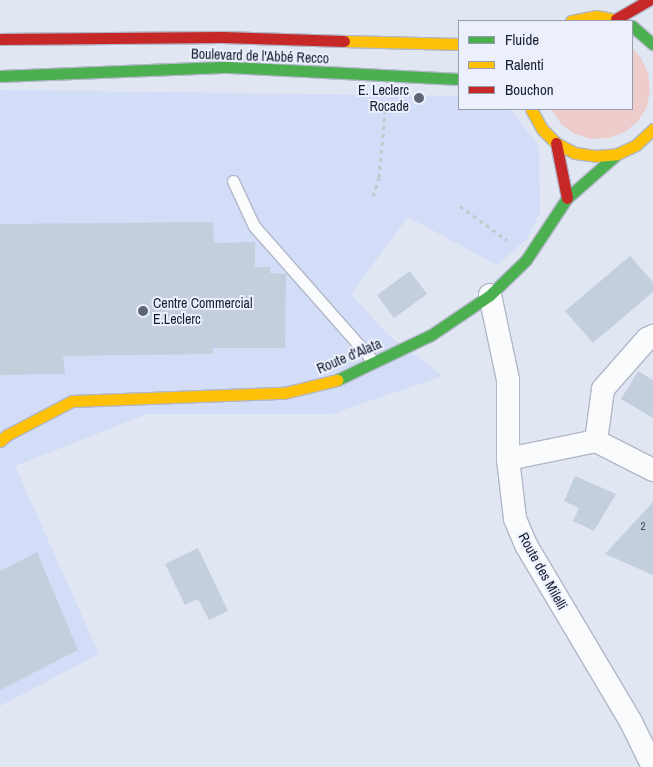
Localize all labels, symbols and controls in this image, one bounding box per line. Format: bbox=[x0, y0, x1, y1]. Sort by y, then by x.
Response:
legend bbox=[458, 20, 633, 110]
text: Fluide bbox=[505, 29, 539, 50]
street label: Boulevard de l'Abbé Recco bbox=[191, 45, 329, 67]
text: Ralenti bbox=[505, 54, 544, 75]
text: Bouchon bbox=[505, 79, 554, 100]
place label: E. Leclerc Rocade bbox=[358, 82, 409, 114]
marker: E. Leclerc Rocade bbox=[413, 92, 425, 104]
place label: Centre Commercial E.Leclerc bbox=[153, 295, 253, 328]
marker: Centre Commercial E.Leclerc bbox=[137, 305, 149, 317]
street label: Route d'Alata bbox=[314, 335, 384, 377]
house number: 2 bbox=[640, 519, 646, 533]
street label: Route des Milelli bbox=[515, 530, 571, 612]

